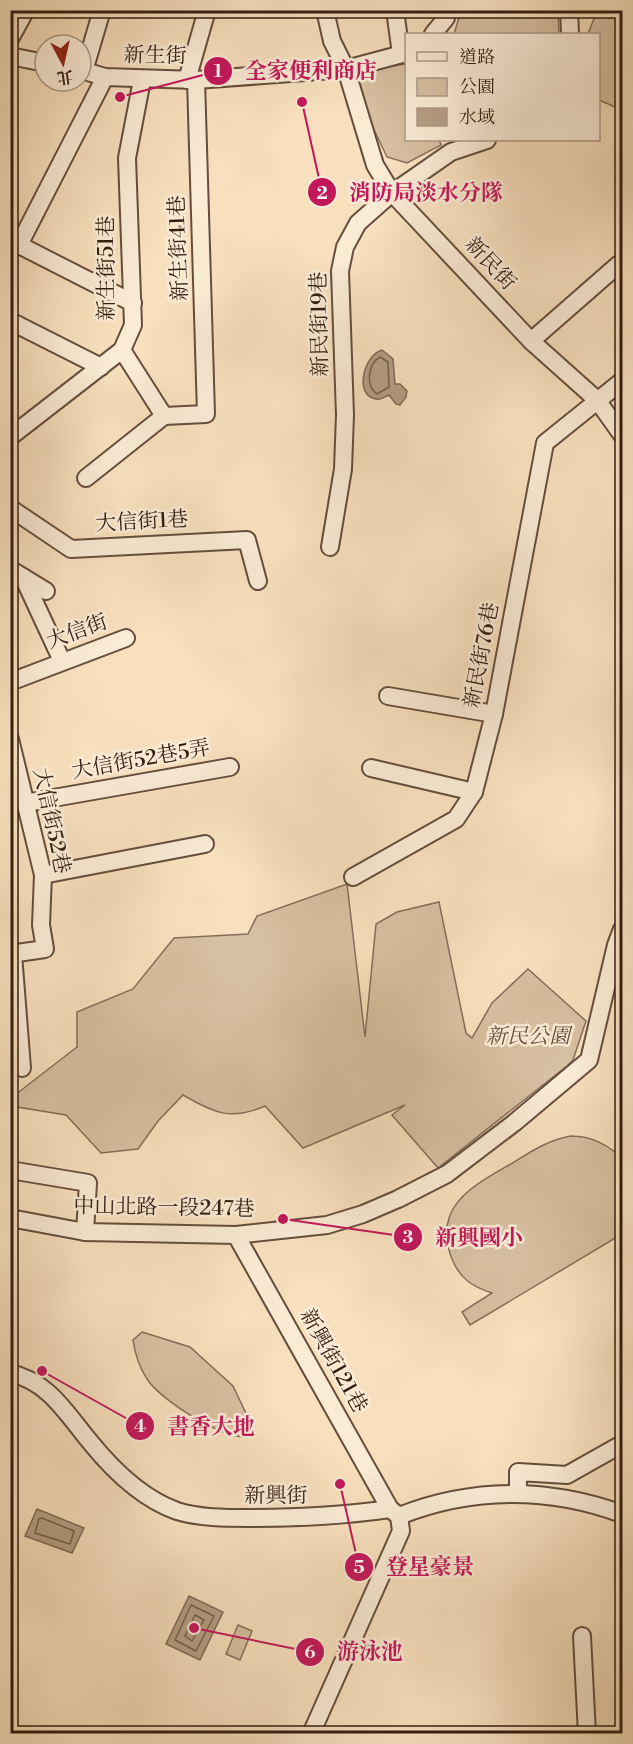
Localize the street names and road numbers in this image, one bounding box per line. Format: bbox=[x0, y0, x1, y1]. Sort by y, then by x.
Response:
street label: 新生街 bbox=[123, 42, 187, 70]
street label: 新生街41巷 bbox=[164, 195, 194, 301]
street label: 新生街51巷 bbox=[94, 216, 120, 320]
street label: 新民街 bbox=[459, 232, 521, 296]
street label: 新民街19巷 bbox=[306, 271, 334, 377]
street label: 大信街1巷 bbox=[95, 507, 189, 537]
street label: 新民街76巷 bbox=[459, 600, 505, 710]
street label: 大信街 bbox=[43, 609, 111, 655]
street label: 大信街52巷5弄 bbox=[70, 735, 212, 785]
street label: 大信街52巷 bbox=[27, 766, 75, 876]
street label: 中山北路一段247巷 bbox=[73, 1193, 255, 1223]
street label: 新興街121巷 bbox=[294, 1305, 372, 1417]
street label: 新興街 bbox=[245, 1483, 308, 1509]

